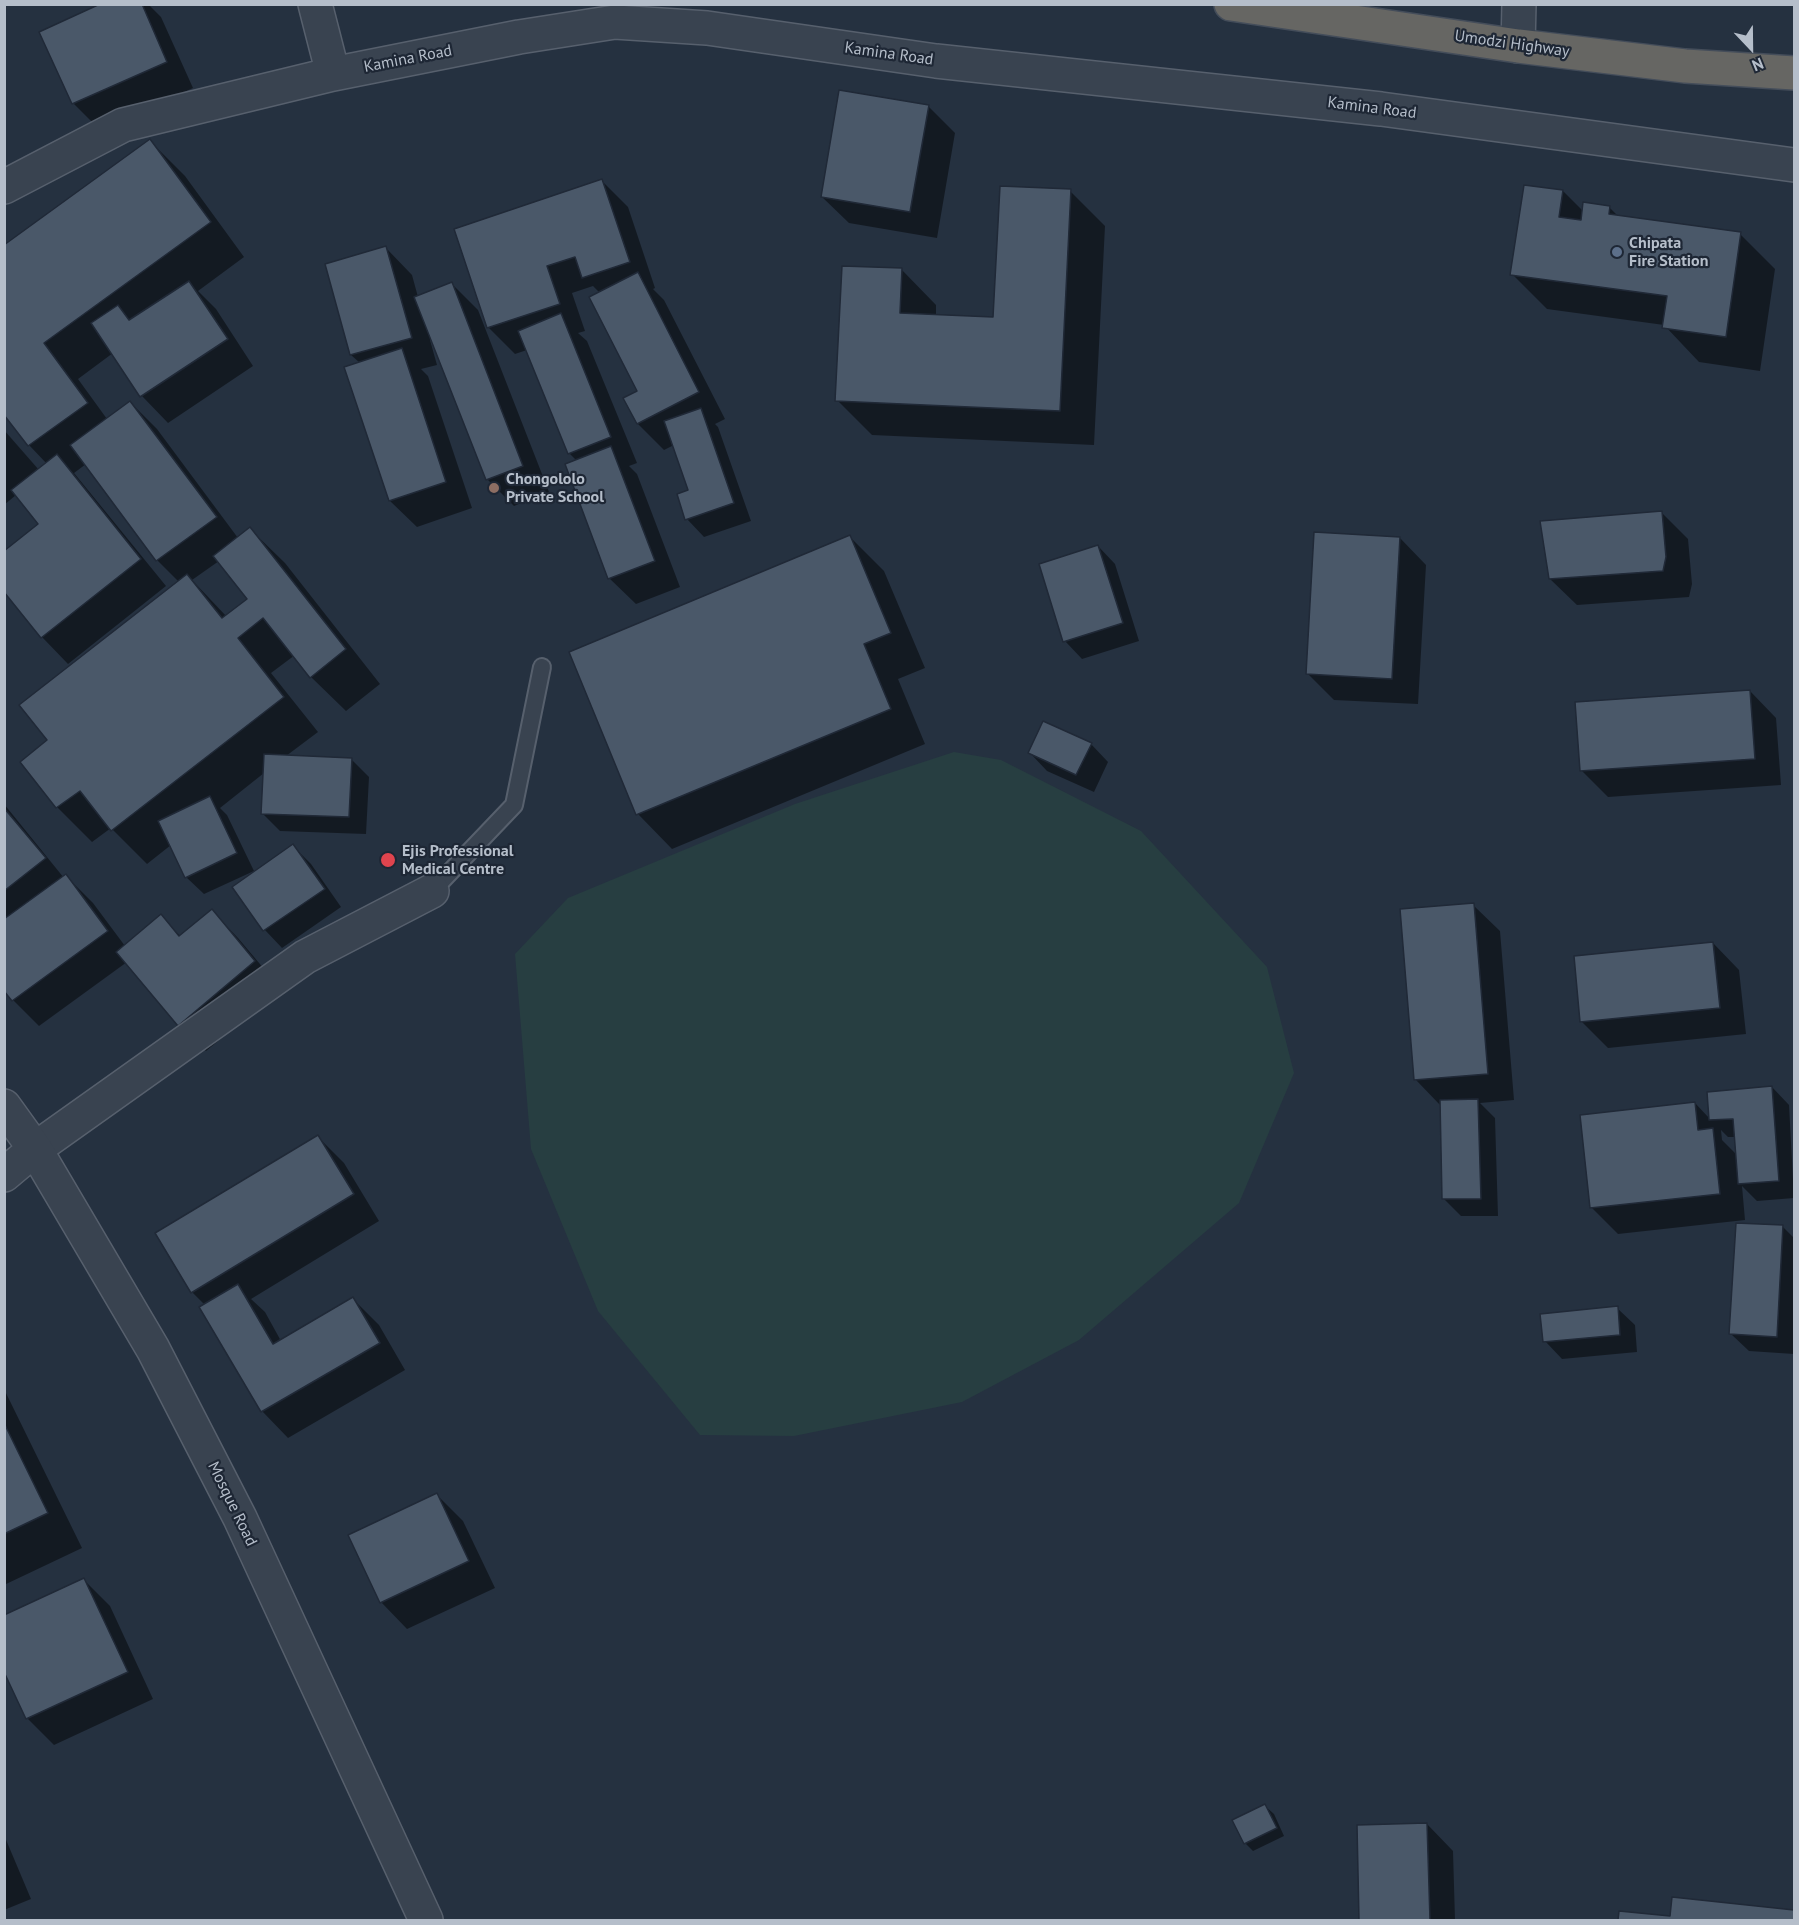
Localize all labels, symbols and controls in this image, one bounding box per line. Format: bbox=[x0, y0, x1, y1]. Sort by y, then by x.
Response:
north arrow bbox=[1721, 18, 1781, 78]
street label: Umodzi Highway bbox=[1453, 26, 1571, 62]
street label: Kamina Road bbox=[843, 38, 935, 70]
street label: Kamina Road bbox=[362, 41, 454, 77]
text: N bbox=[1749, 53, 1766, 76]
street label: Kamina Road bbox=[1326, 93, 1418, 123]
place label: Chipata Fire Station bbox=[1629, 233, 1708, 271]
marker: Chipata Fire Station bbox=[1610, 245, 1624, 259]
place label: Chongololo Private School bbox=[506, 469, 604, 507]
marker: Chongololo Private School bbox=[487, 481, 501, 495]
place label: Ejis Professional Medical Centre bbox=[402, 841, 513, 879]
marker: Ejis Professional Medical Centre bbox=[379, 851, 397, 869]
street label: Mosque Road bbox=[203, 1459, 261, 1549]

